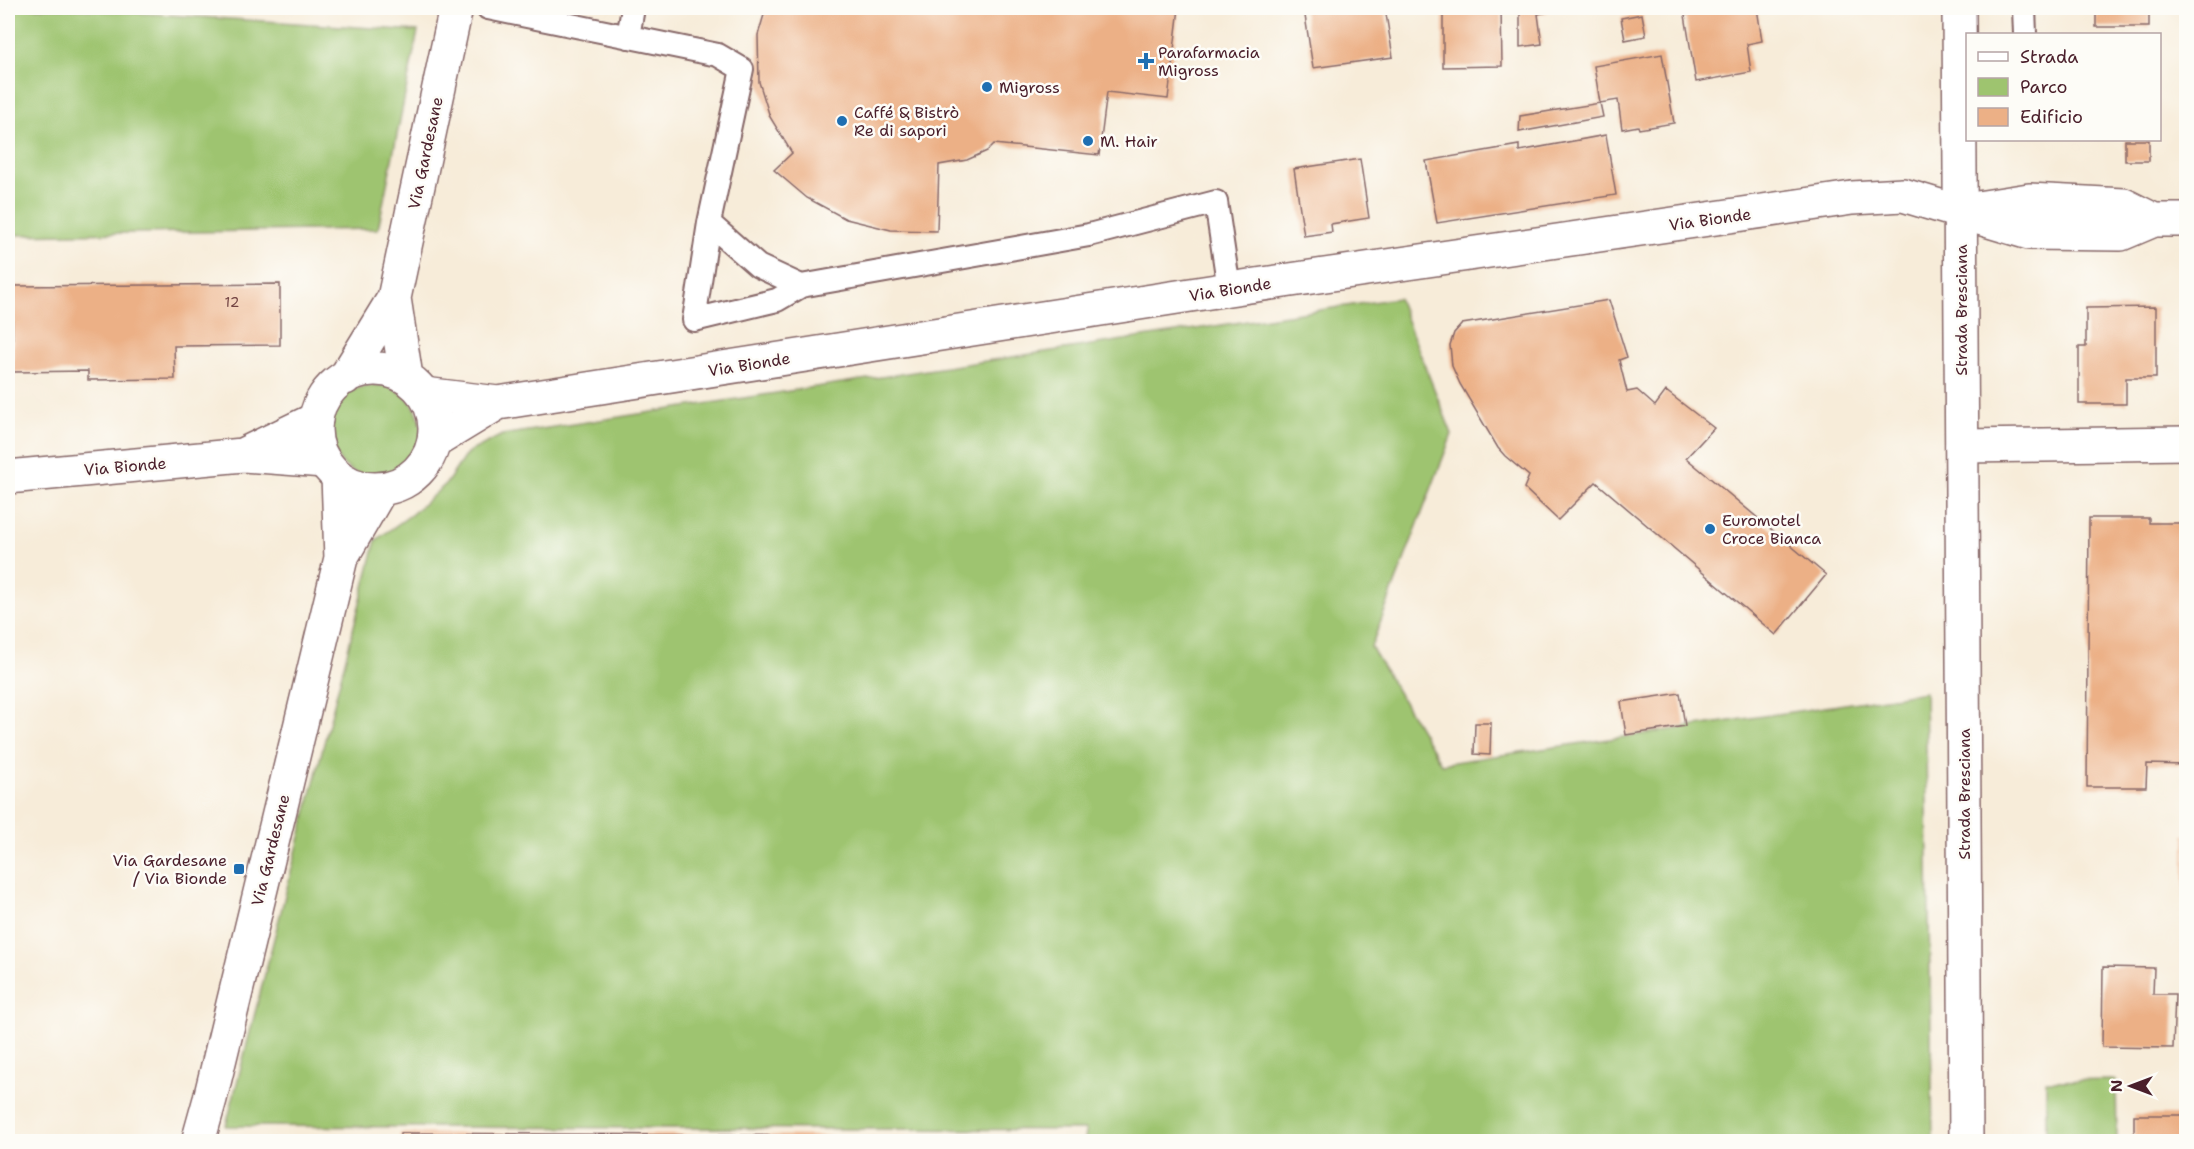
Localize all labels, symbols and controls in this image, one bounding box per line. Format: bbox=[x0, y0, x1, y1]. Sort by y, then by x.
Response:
legend bbox=[1966, 33, 2161, 141]
place label: Parafarmacia Migross bbox=[1158, 42, 1260, 81]
text: Strada bbox=[2020, 45, 2079, 69]
marker: Parafarmacia Migross bbox=[1139, 54, 1153, 68]
text: Parco bbox=[2020, 75, 2068, 99]
place label: Migross bbox=[999, 77, 1060, 98]
marker: Migross bbox=[980, 80, 994, 94]
street label: Via Gardesane bbox=[403, 95, 448, 211]
place label: Caffé & Bistrò Re di sapori bbox=[854, 102, 959, 141]
text: Edificio bbox=[2020, 105, 2083, 129]
marker: Caffé & Bistrò Re di sapori bbox=[835, 114, 849, 128]
place label: M. Hair bbox=[1100, 131, 1158, 152]
marker: M. Hair bbox=[1081, 134, 1095, 148]
street label: Via Bionde bbox=[1668, 203, 1753, 236]
street label: Strada Bresciana bbox=[1951, 244, 1972, 376]
street label: Via Bionde bbox=[1188, 273, 1273, 306]
house number: 12 bbox=[225, 293, 239, 311]
street label: Via Bionde bbox=[707, 348, 792, 381]
street label: Via Bionde bbox=[83, 452, 167, 481]
place label: Euromotel Croce Bianca bbox=[1722, 510, 1821, 549]
marker: Euromotel Croce Bianca bbox=[1703, 522, 1717, 536]
street label: Strada Bresciana bbox=[1954, 728, 1975, 860]
street label: Via Gardesane bbox=[246, 792, 295, 908]
place label: Via Gardesane / Via Bionde bbox=[113, 850, 227, 889]
marker: Via Gardesane / Via Bionde bbox=[232, 862, 246, 876]
north arrow bbox=[2101, 1056, 2161, 1116]
text: N bbox=[2106, 1080, 2127, 1092]

